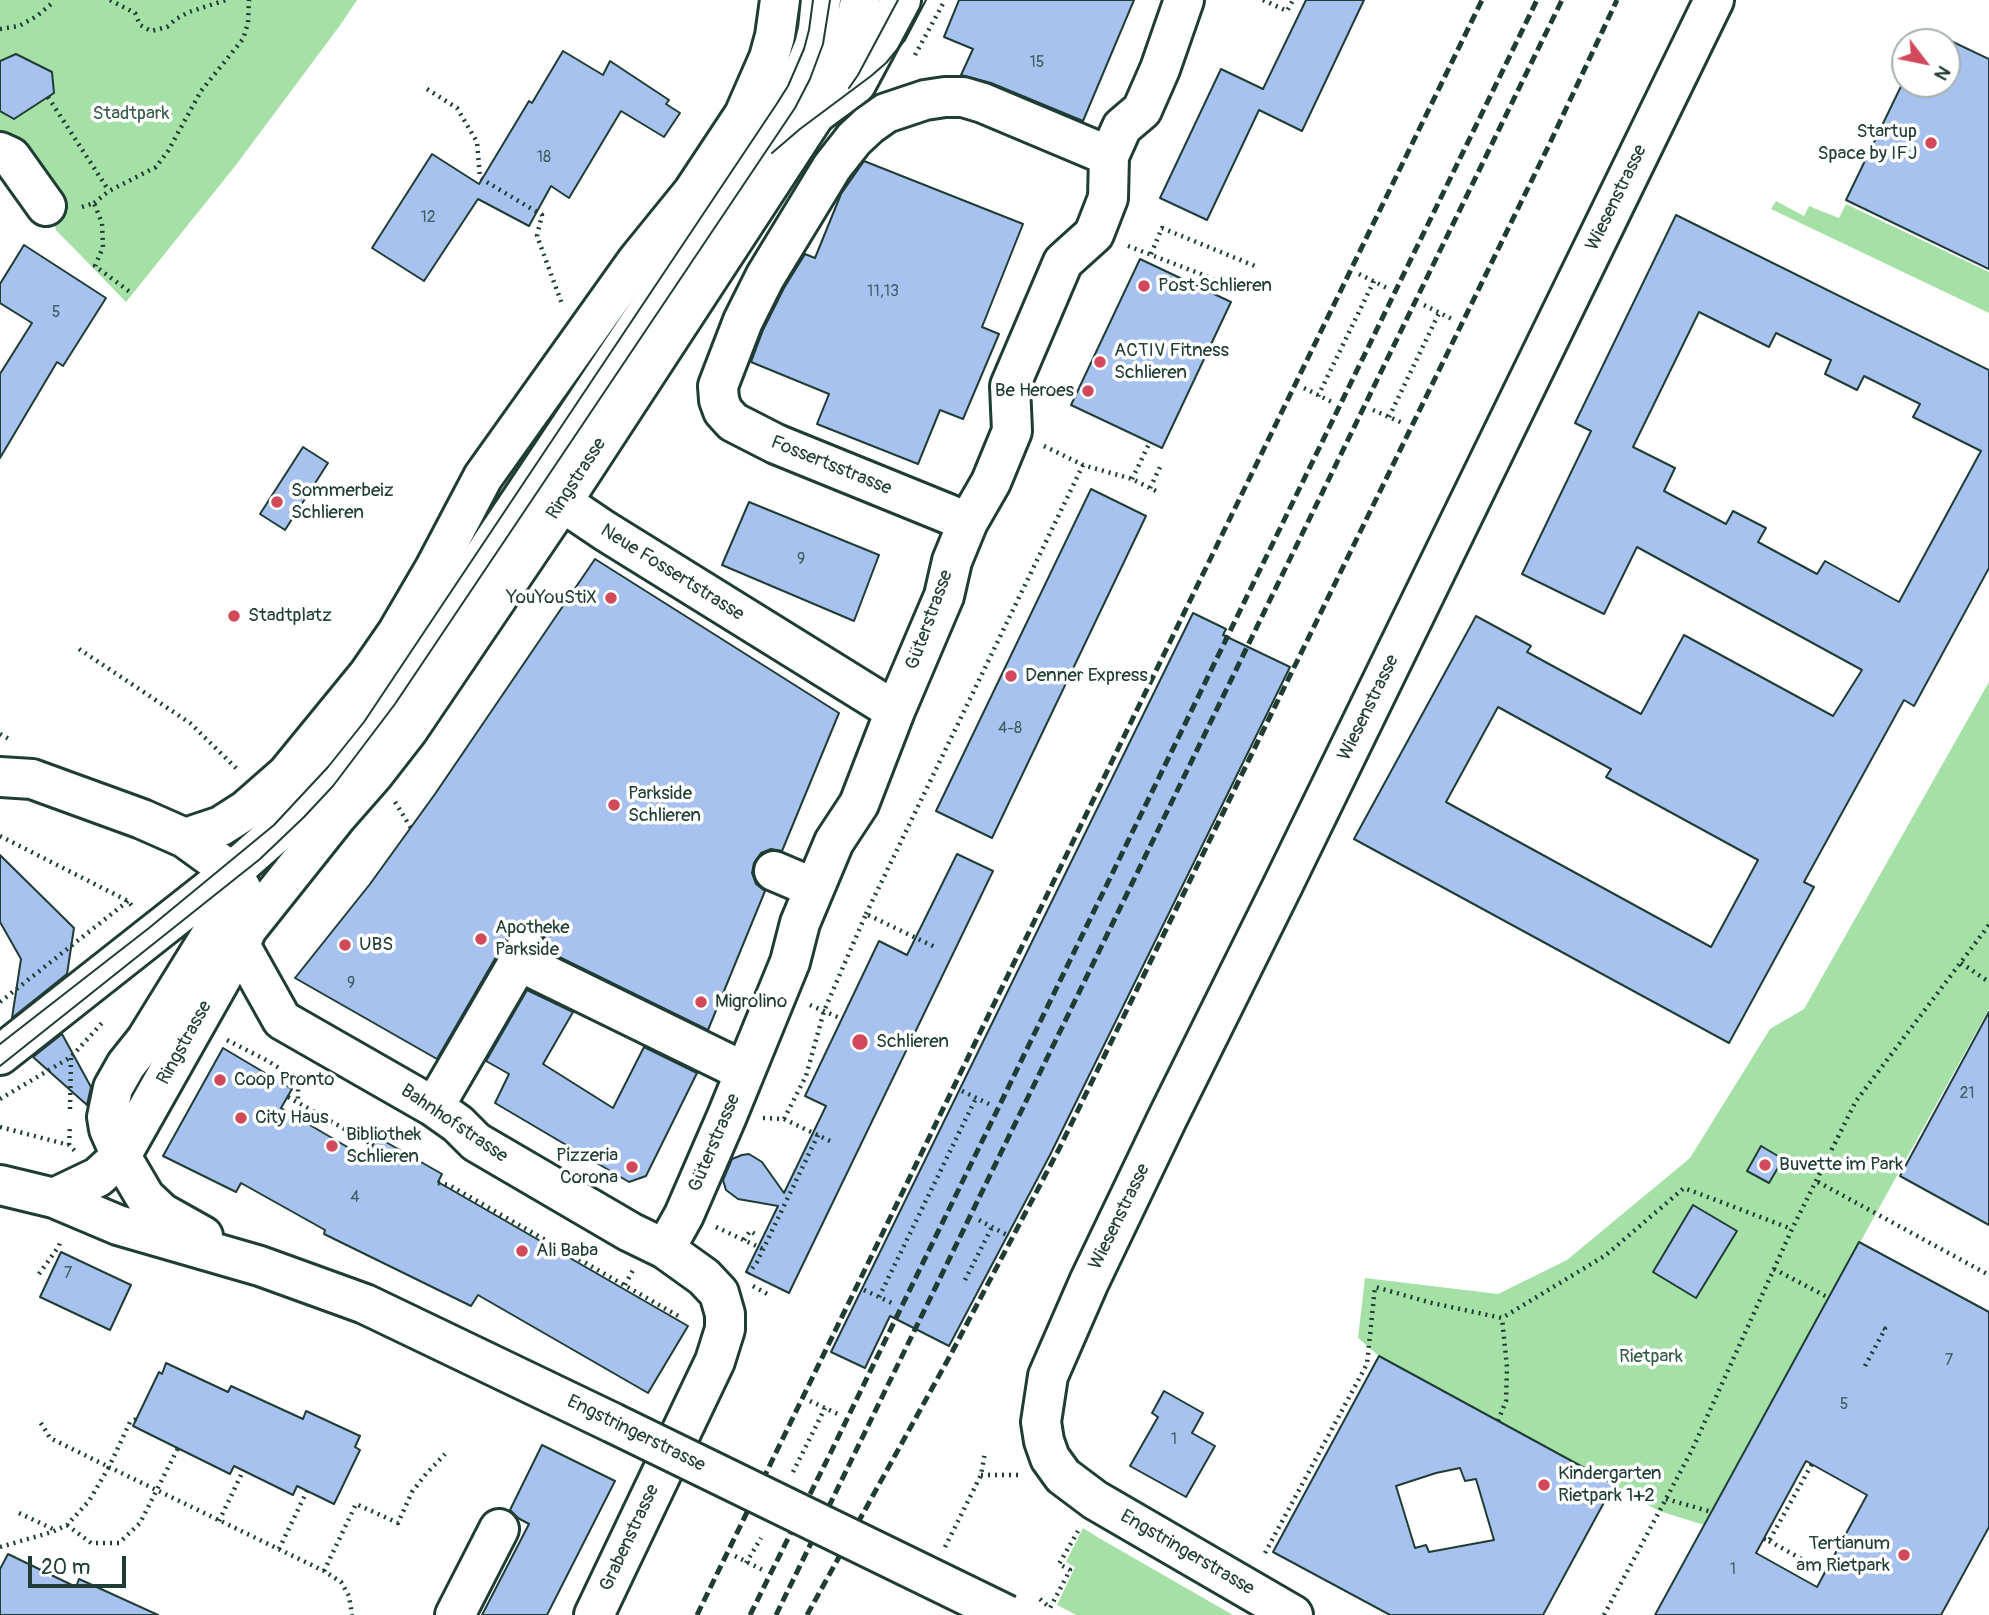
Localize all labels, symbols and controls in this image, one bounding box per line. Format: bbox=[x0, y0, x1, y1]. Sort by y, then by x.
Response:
north arrow bbox=[1891, 28, 1961, 98]
house number: 15 bbox=[1030, 53, 1044, 73]
text: N bbox=[1929, 61, 1956, 85]
park label: Stadtpark bbox=[92, 103, 170, 125]
place label: Startup Space by IFJ bbox=[1818, 121, 1917, 165]
marker: Startup Space by IFJ bbox=[1923, 135, 1939, 151]
street label: Wiesenstrasse bbox=[1582, 141, 1652, 255]
house number: 18 bbox=[537, 148, 551, 168]
house number: 12 bbox=[420, 208, 436, 228]
place label: Post Schlieren bbox=[1158, 275, 1272, 297]
marker: Post Schlieren bbox=[1136, 278, 1152, 294]
house number: 11,13 bbox=[867, 282, 899, 302]
house number: 5 bbox=[52, 303, 60, 323]
place label: ACTIV Fitness Schlieren bbox=[1114, 340, 1229, 384]
marker: ACTIV Fitness Schlieren bbox=[1092, 354, 1108, 370]
place label: Be Heroes bbox=[995, 380, 1074, 402]
marker: Be Heroes bbox=[1080, 383, 1096, 399]
street label: Fossertsstrasse bbox=[767, 431, 895, 501]
street label: Ringstrasse bbox=[542, 434, 612, 524]
place label: Sommerbeiz Schlieren bbox=[291, 480, 394, 524]
marker: Sommerbeiz Schlieren bbox=[269, 494, 285, 510]
street label: Neue Fossertstrasse bbox=[596, 520, 748, 626]
house number: 9 bbox=[797, 550, 805, 570]
street label: Güterstrasse bbox=[901, 567, 959, 673]
place label: YouYouStiX bbox=[506, 587, 597, 609]
marker: YouYouStiX bbox=[603, 590, 619, 606]
place label: Stadtplatz bbox=[248, 605, 332, 627]
marker: Stadtplatz bbox=[226, 608, 242, 624]
street label: Wiesenstrasse bbox=[1334, 651, 1404, 765]
place label: Denner Express bbox=[1025, 665, 1148, 687]
marker: Denner Express bbox=[1003, 668, 1019, 684]
house number: 4-8 bbox=[998, 719, 1022, 739]
place label: Parkside Schlieren bbox=[628, 783, 701, 827]
marker: Parkside Schlieren bbox=[606, 797, 622, 813]
place label: Apotheke Parkside bbox=[495, 917, 570, 961]
marker: Apotheke Parkside bbox=[473, 931, 489, 947]
place label: UBS bbox=[359, 934, 393, 956]
marker: UBS bbox=[337, 937, 353, 953]
house number: 9 bbox=[347, 974, 355, 994]
place label: Migrolino bbox=[715, 991, 787, 1013]
marker: Migrolino bbox=[693, 994, 709, 1010]
street label: Ringstrasse bbox=[153, 997, 217, 1089]
place label: Schlieren bbox=[876, 1031, 949, 1053]
marker: Schlieren bbox=[850, 1032, 870, 1052]
place label: Coop Pronto bbox=[234, 1069, 334, 1091]
marker: Coop Pronto bbox=[212, 1072, 228, 1088]
street label: Bahnhofstrasse bbox=[396, 1080, 512, 1168]
house number: 21 bbox=[1959, 1084, 1975, 1104]
street label: Güterstrasse bbox=[684, 1091, 746, 1195]
place label: City Haus bbox=[255, 1107, 329, 1129]
marker: City Haus bbox=[233, 1110, 249, 1126]
place label: Bibliothek Schlieren bbox=[346, 1124, 421, 1168]
marker: Bibliothek Schlieren bbox=[324, 1138, 340, 1154]
place label: Pizzeria Corona bbox=[556, 1145, 618, 1189]
place label: Buvette im Park bbox=[1779, 1154, 1903, 1176]
marker: Buvette im Park bbox=[1757, 1157, 1773, 1173]
marker: Pizzeria Corona bbox=[624, 1159, 640, 1175]
street label: Wiesenstrasse bbox=[1085, 1160, 1155, 1274]
house number: 4 bbox=[350, 1188, 360, 1208]
place label: Ali Baba bbox=[536, 1240, 598, 1262]
marker: Ali Baba bbox=[514, 1243, 530, 1259]
house number: 7 bbox=[64, 1264, 72, 1284]
park label: Rietpark bbox=[1619, 1346, 1683, 1368]
house number: 7 bbox=[1945, 1351, 1953, 1371]
street label: Engstringerstrasse bbox=[563, 1391, 709, 1477]
house number: 5 bbox=[1840, 1395, 1848, 1415]
house number: 1 bbox=[1171, 1430, 1177, 1450]
place label: Kindergarten Rietpark 1+2 bbox=[1558, 1463, 1662, 1507]
marker: Kindergarten Rietpark 1+2 bbox=[1536, 1477, 1552, 1493]
street label: Grabenstrasse bbox=[595, 1481, 665, 1595]
street label: Engstringerstrasse bbox=[1116, 1505, 1258, 1601]
place label: Tertianum am Rietpark bbox=[1796, 1533, 1890, 1577]
scale bar bbox=[32, 1542, 130, 1586]
marker: Tertianum am Rietpark bbox=[1896, 1547, 1912, 1563]
text: 20 m bbox=[41, 1554, 90, 1581]
house number: 1 bbox=[1730, 1560, 1736, 1580]

